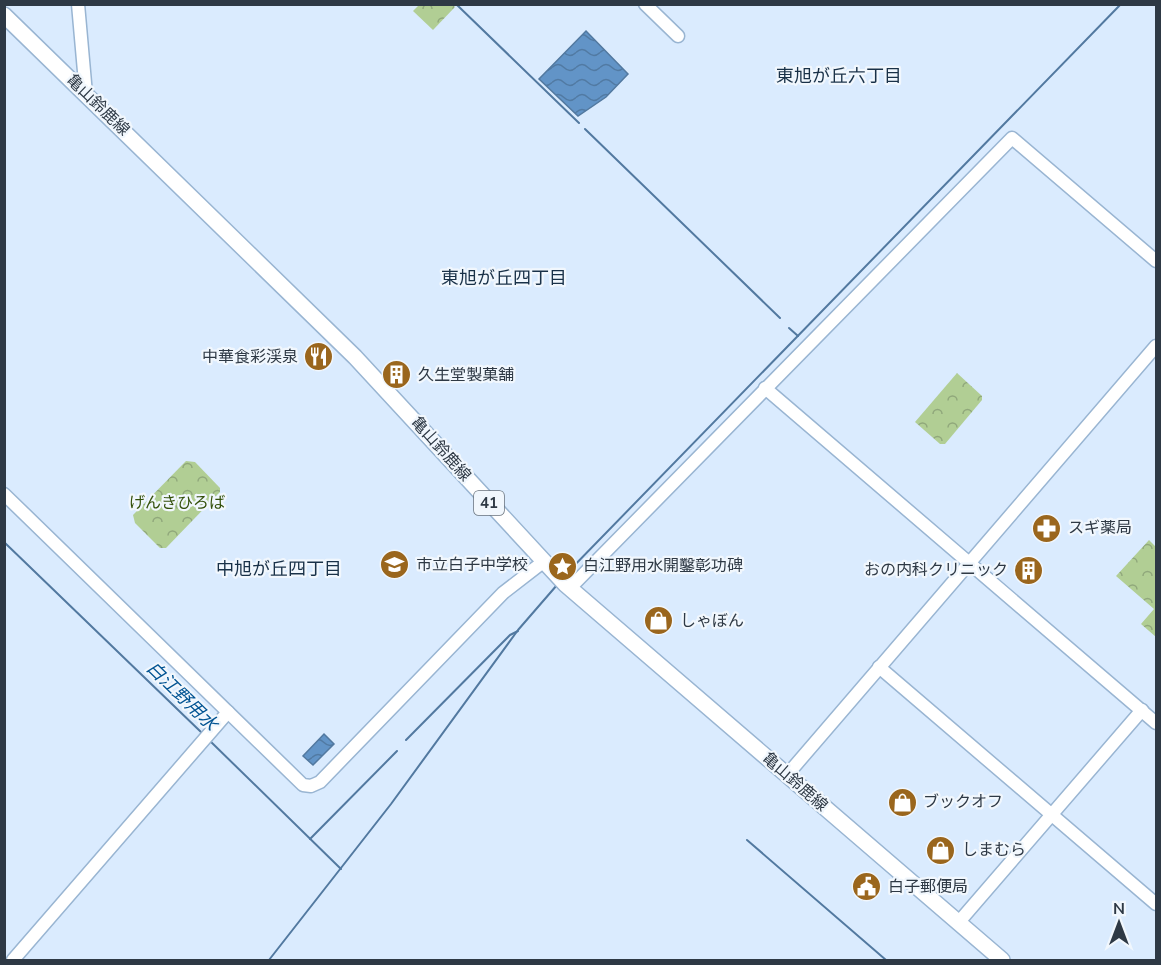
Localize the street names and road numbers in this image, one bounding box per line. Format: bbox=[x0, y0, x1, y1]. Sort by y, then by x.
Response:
street label: 亀山鈴鹿線 bbox=[62, 69, 134, 141]
street label: 亀山鈴鹿線 bbox=[406, 412, 476, 486]
road number: 41 bbox=[474, 491, 504, 515]
street label: 亀山鈴鹿線 bbox=[758, 747, 832, 817]

